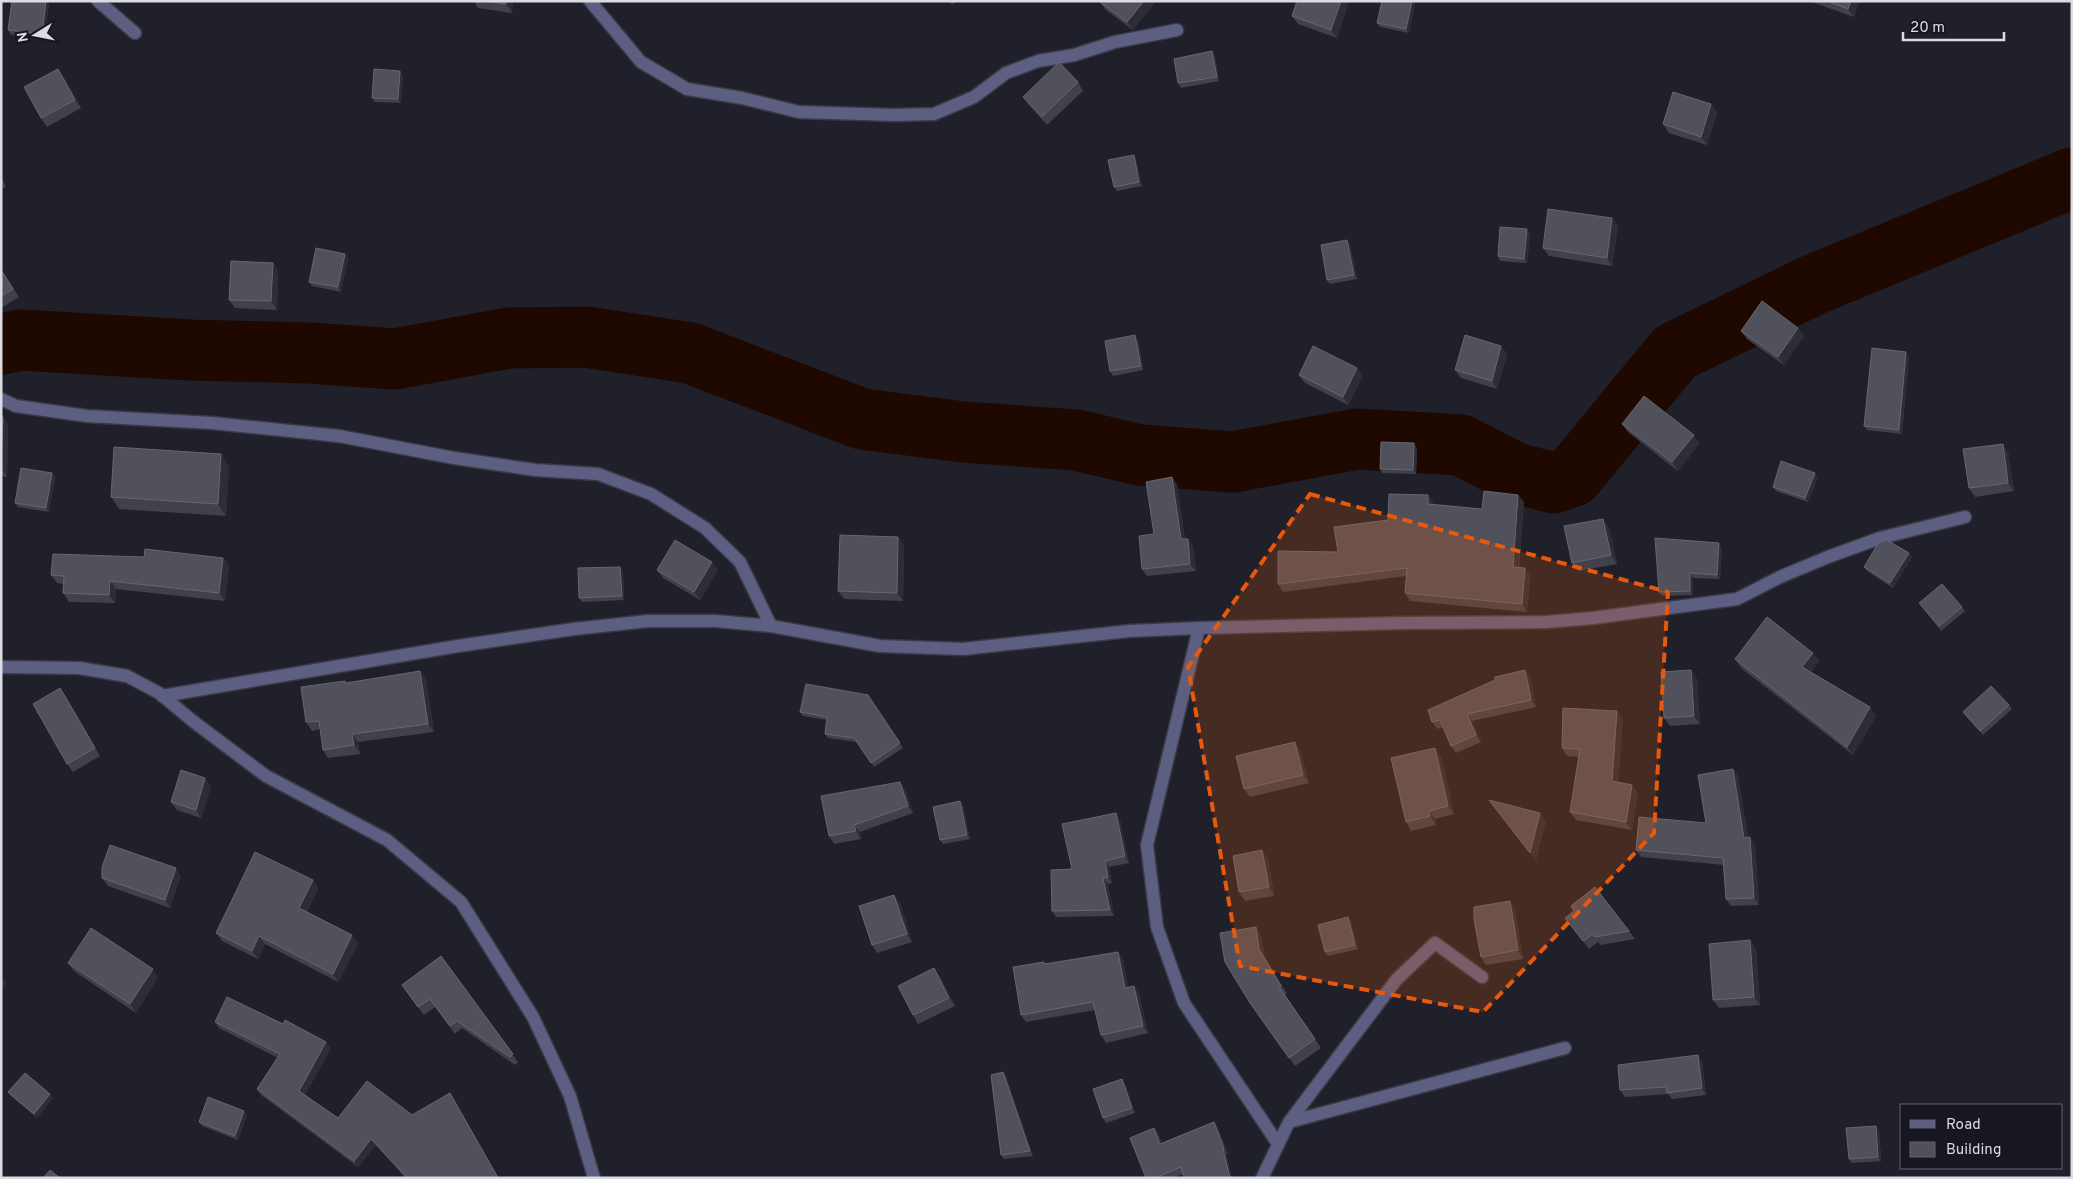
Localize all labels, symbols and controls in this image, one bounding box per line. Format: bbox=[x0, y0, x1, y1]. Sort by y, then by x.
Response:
north arrow bbox=[10, 10, 60, 60]
scale bar bbox=[1903, 10, 2004, 42]
text: 20 m bbox=[1910, 19, 1945, 38]
text: N bbox=[14, 31, 33, 43]
legend bbox=[1900, 1104, 2063, 1169]
text: Road bbox=[1946, 1116, 1981, 1135]
text: Building bbox=[1946, 1141, 2001, 1160]

